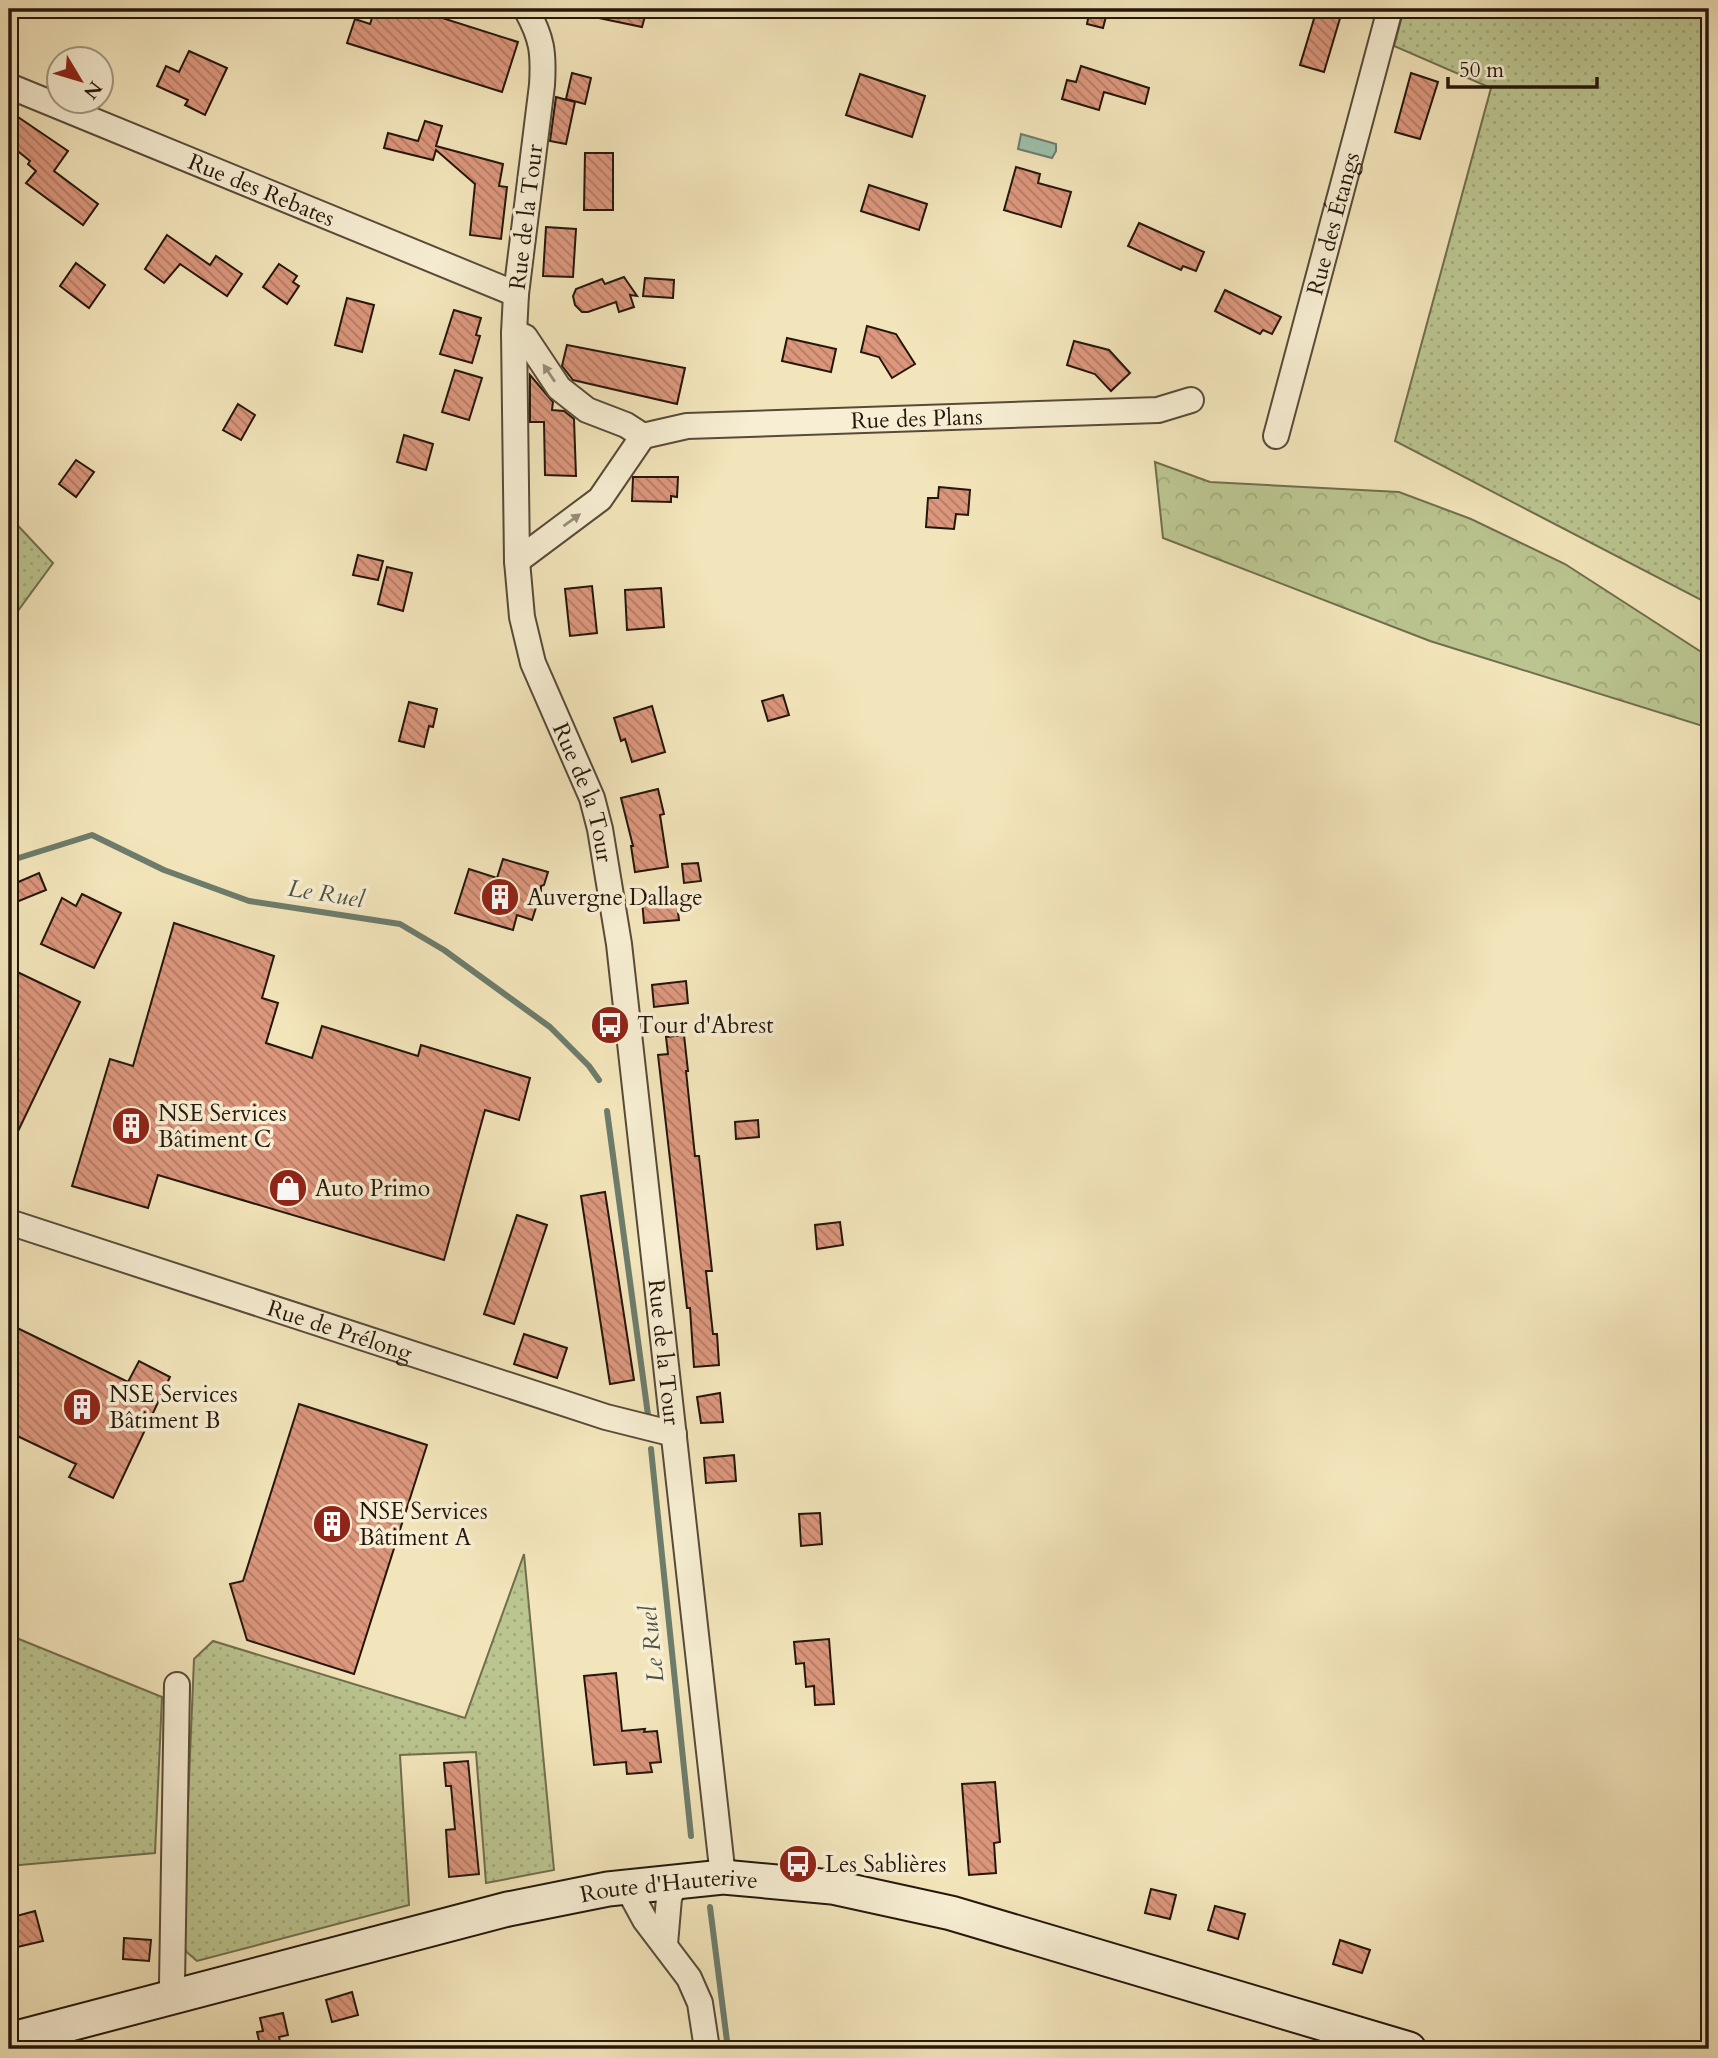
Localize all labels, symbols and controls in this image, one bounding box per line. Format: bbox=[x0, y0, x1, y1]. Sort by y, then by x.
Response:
north arrow bbox=[46, 46, 116, 116]
scale bar bbox=[1448, 46, 1597, 90]
text: 50 m bbox=[1459, 56, 1504, 85]
text: N bbox=[77, 75, 108, 105]
street label: Rue de la Tour bbox=[502, 142, 550, 292]
street label: Rue des Rebates bbox=[184, 146, 340, 234]
street label: Rue des Étangs bbox=[1299, 148, 1367, 298]
one-way arrow bbox=[542, 363, 555, 383]
street label: Rue des Plans bbox=[850, 400, 983, 436]
one-way arrow bbox=[562, 513, 581, 527]
street label: Rue de la Tour bbox=[545, 718, 621, 865]
water label: Le Ruel bbox=[285, 872, 368, 917]
building icon: Auvergne Dallage bbox=[479, 876, 521, 918]
place label: Auvergne Dallage bbox=[527, 882, 703, 913]
bus stop icon: Tour d'Abrest bbox=[589, 1004, 631, 1046]
place label: Tour d'Abrest bbox=[637, 1010, 773, 1041]
place label: NSE Services Bâtiment C bbox=[158, 1098, 287, 1155]
building icon: NSE Services Bâtiment C bbox=[110, 1105, 152, 1147]
shop icon: Auto Primo bbox=[267, 1167, 309, 1209]
place label: Auto Primo bbox=[315, 1173, 430, 1204]
street label: Rue de la Tour bbox=[641, 1278, 688, 1427]
street label: Rue de Prélong bbox=[263, 1292, 416, 1368]
place label: NSE Services Bâtiment B bbox=[109, 1379, 238, 1436]
building icon: NSE Services Bâtiment B bbox=[61, 1386, 103, 1428]
place label: NSE Services Bâtiment A bbox=[359, 1496, 488, 1553]
building icon: NSE Services Bâtiment A bbox=[311, 1503, 353, 1545]
water label: Le Ruel bbox=[631, 1603, 672, 1684]
bus stop icon: Les Sablières bbox=[777, 1843, 819, 1885]
place label: Les Sablières bbox=[825, 1849, 946, 1880]
street label: Route d'Hauterive bbox=[577, 1861, 759, 1910]

